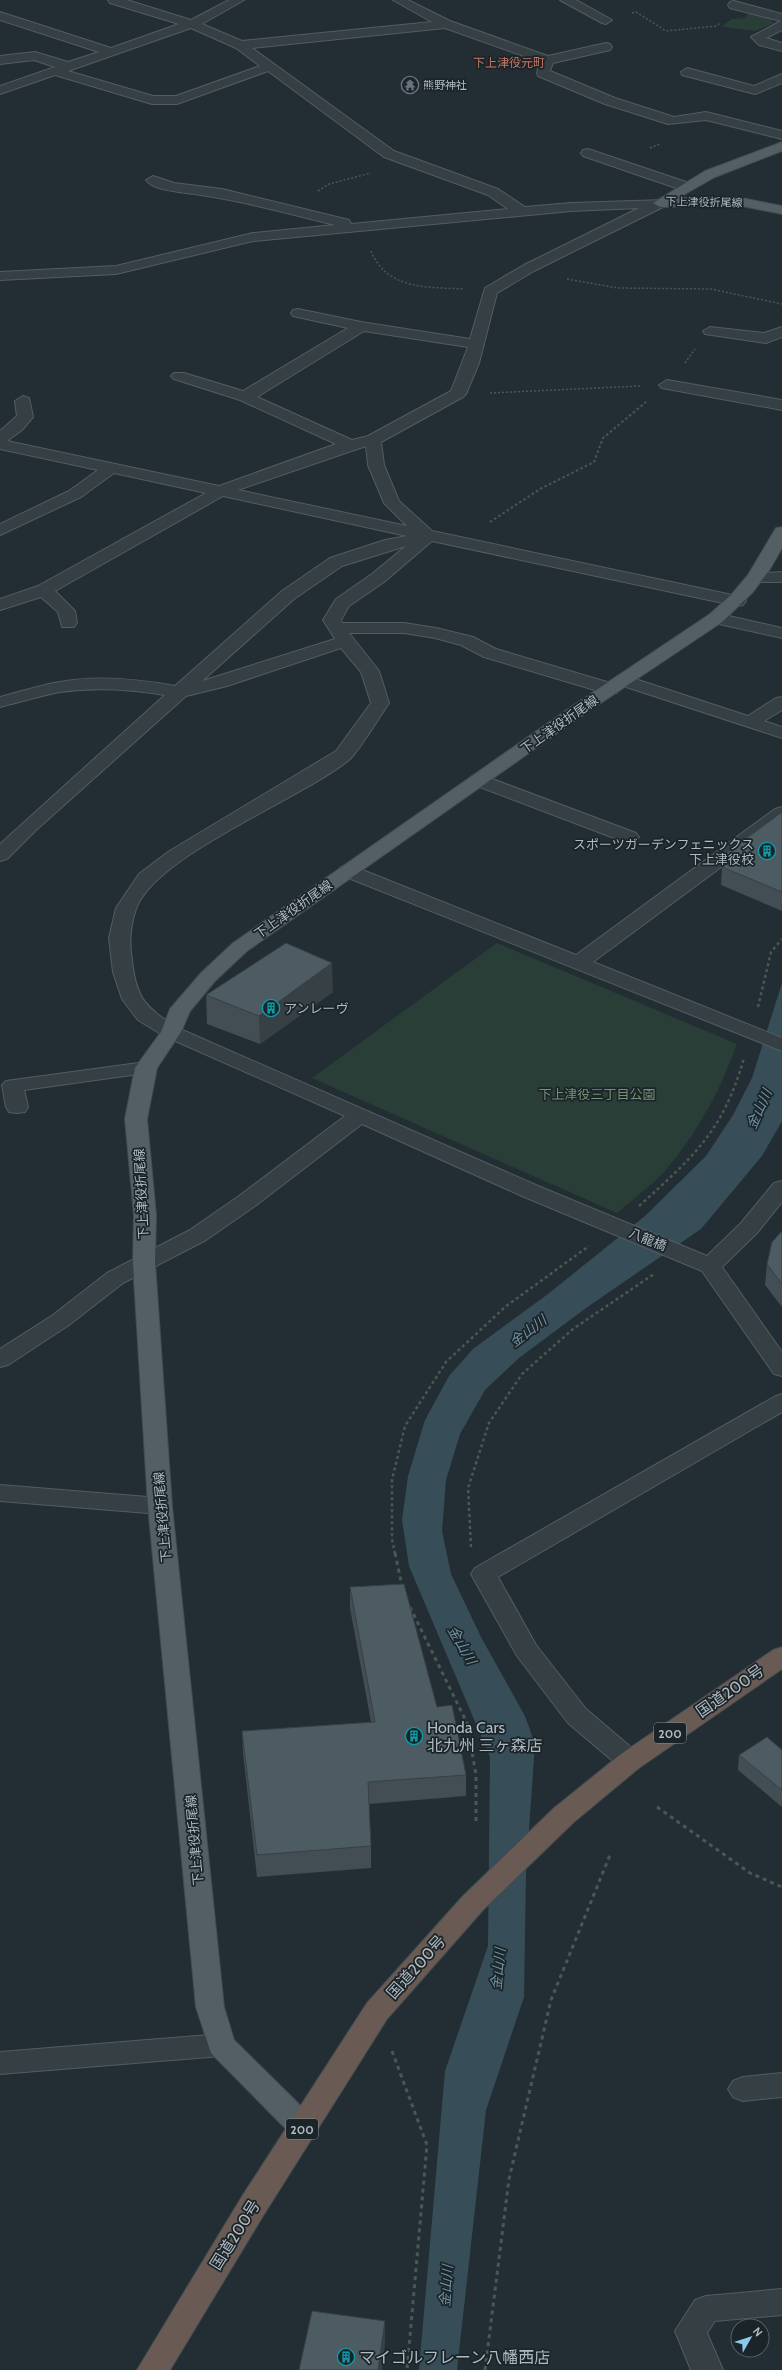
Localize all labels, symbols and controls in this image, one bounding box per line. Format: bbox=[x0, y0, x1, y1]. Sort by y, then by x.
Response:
district label: 下上津役元町 bbox=[473, 55, 545, 70]
temple icon: 熊野神社 bbox=[400, 75, 420, 95]
place label: 熊野神社 bbox=[423, 78, 467, 92]
street label: 下上津役折尾線 bbox=[665, 194, 743, 210]
street label: 下上津役折尾線 bbox=[517, 691, 601, 757]
place label: スポーツガーデンフェニックス 下上津役校 bbox=[573, 836, 754, 867]
building icon: スポーツガーデンフェニックス 下上津役校 bbox=[757, 841, 777, 861]
street label: 下上津役折尾線 bbox=[251, 876, 335, 942]
building icon: アンレーヴ bbox=[261, 998, 281, 1018]
place label: アンレーヴ bbox=[284, 1000, 348, 1016]
water label: 金山川 bbox=[742, 1084, 777, 1132]
park label: 下上津役三丁目公園 bbox=[538, 1086, 656, 1102]
street label: 下上津役折尾線 bbox=[131, 1148, 151, 1240]
street label: 八龍橋 bbox=[627, 1224, 669, 1254]
water label: 金山川 bbox=[506, 1310, 552, 1351]
street label: 下上津役折尾線 bbox=[150, 1471, 174, 1563]
water label: 金山川 bbox=[444, 1622, 481, 1669]
street label: 国道200号 bbox=[692, 1661, 768, 1721]
place label: Honda Cars 北九州 三ヶ森店 bbox=[427, 1718, 543, 1755]
road number: 200 bbox=[654, 1723, 686, 1743]
building icon: Honda Cars 北九州 三ヶ森店 bbox=[404, 1726, 424, 1746]
street label: 下上津役折尾線 bbox=[182, 1794, 206, 1886]
street label: 国道200号 bbox=[383, 1931, 449, 2003]
water label: 金山川 bbox=[487, 1945, 509, 1991]
road number: 200 bbox=[286, 2119, 318, 2139]
street label: 国道200号 bbox=[206, 2197, 264, 2273]
water label: 金山川 bbox=[436, 2262, 457, 2308]
north arrow bbox=[730, 2318, 770, 2358]
text: N bbox=[750, 2324, 766, 2339]
building icon: マイゴルフレーン八幡西店 bbox=[336, 2347, 356, 2367]
place label: マイゴルフレーン八幡西店 bbox=[359, 2348, 550, 2367]

